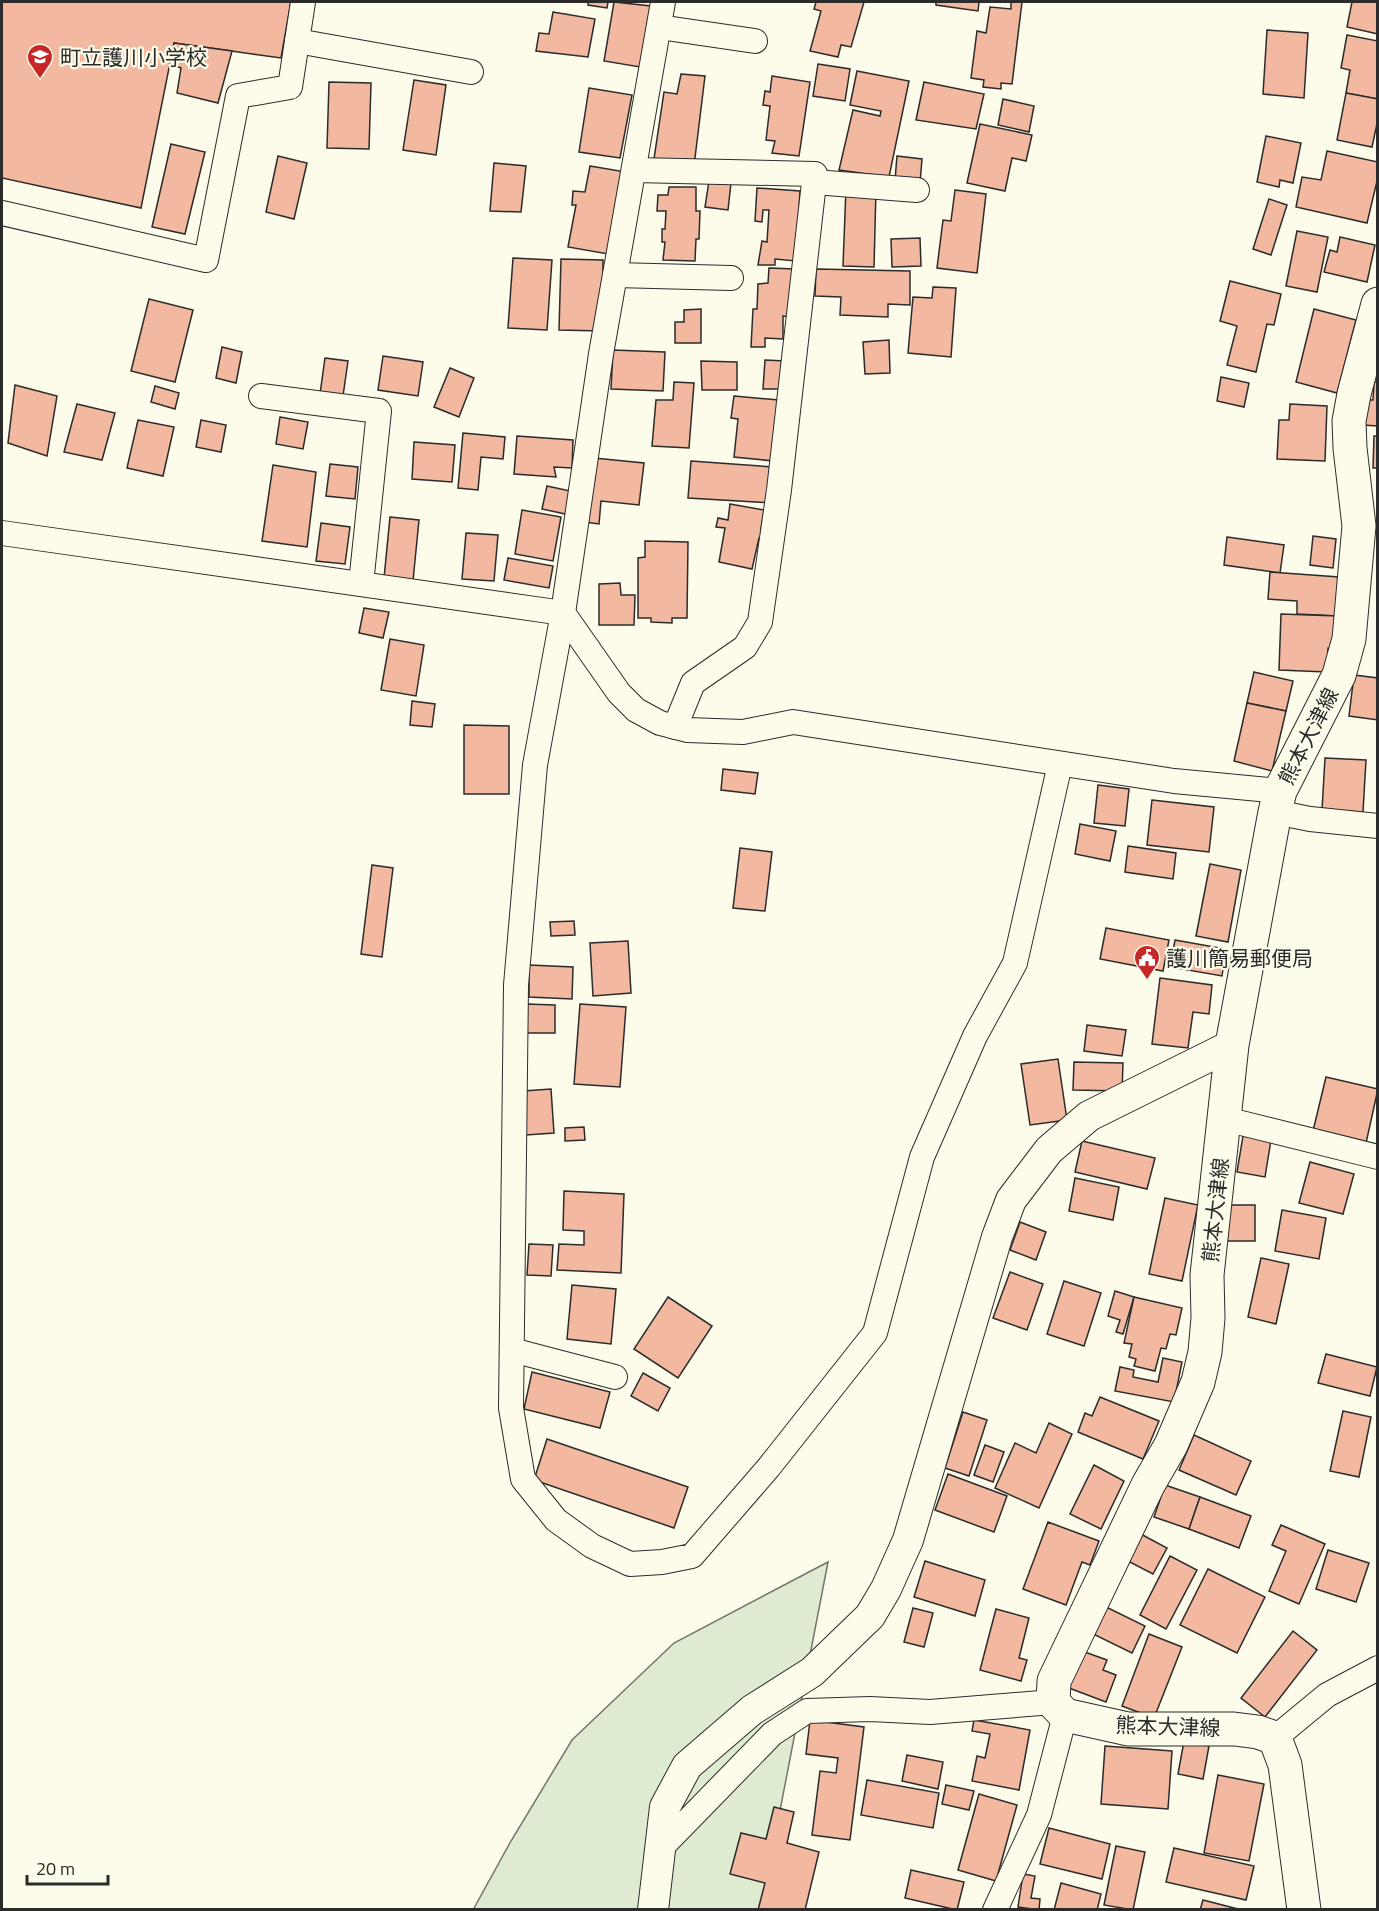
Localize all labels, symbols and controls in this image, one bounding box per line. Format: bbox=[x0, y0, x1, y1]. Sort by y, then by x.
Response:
place label: 町立護川小学校 bbox=[60, 41, 207, 73]
school or university icon: 町立護川小学校 bbox=[25, 42, 55, 80]
street label: 熊本大津線 bbox=[1270, 682, 1346, 790]
place label: 護川簡易郵便局 bbox=[1166, 942, 1313, 974]
public building icon: 護川簡易郵便局 bbox=[1132, 943, 1162, 981]
street label: 熊本大津線 bbox=[1194, 1156, 1236, 1264]
street label: 熊本大津線 bbox=[1115, 1708, 1221, 1744]
scale bar bbox=[27, 1848, 108, 1886]
text: 20 m bbox=[36, 1855, 75, 1882]

